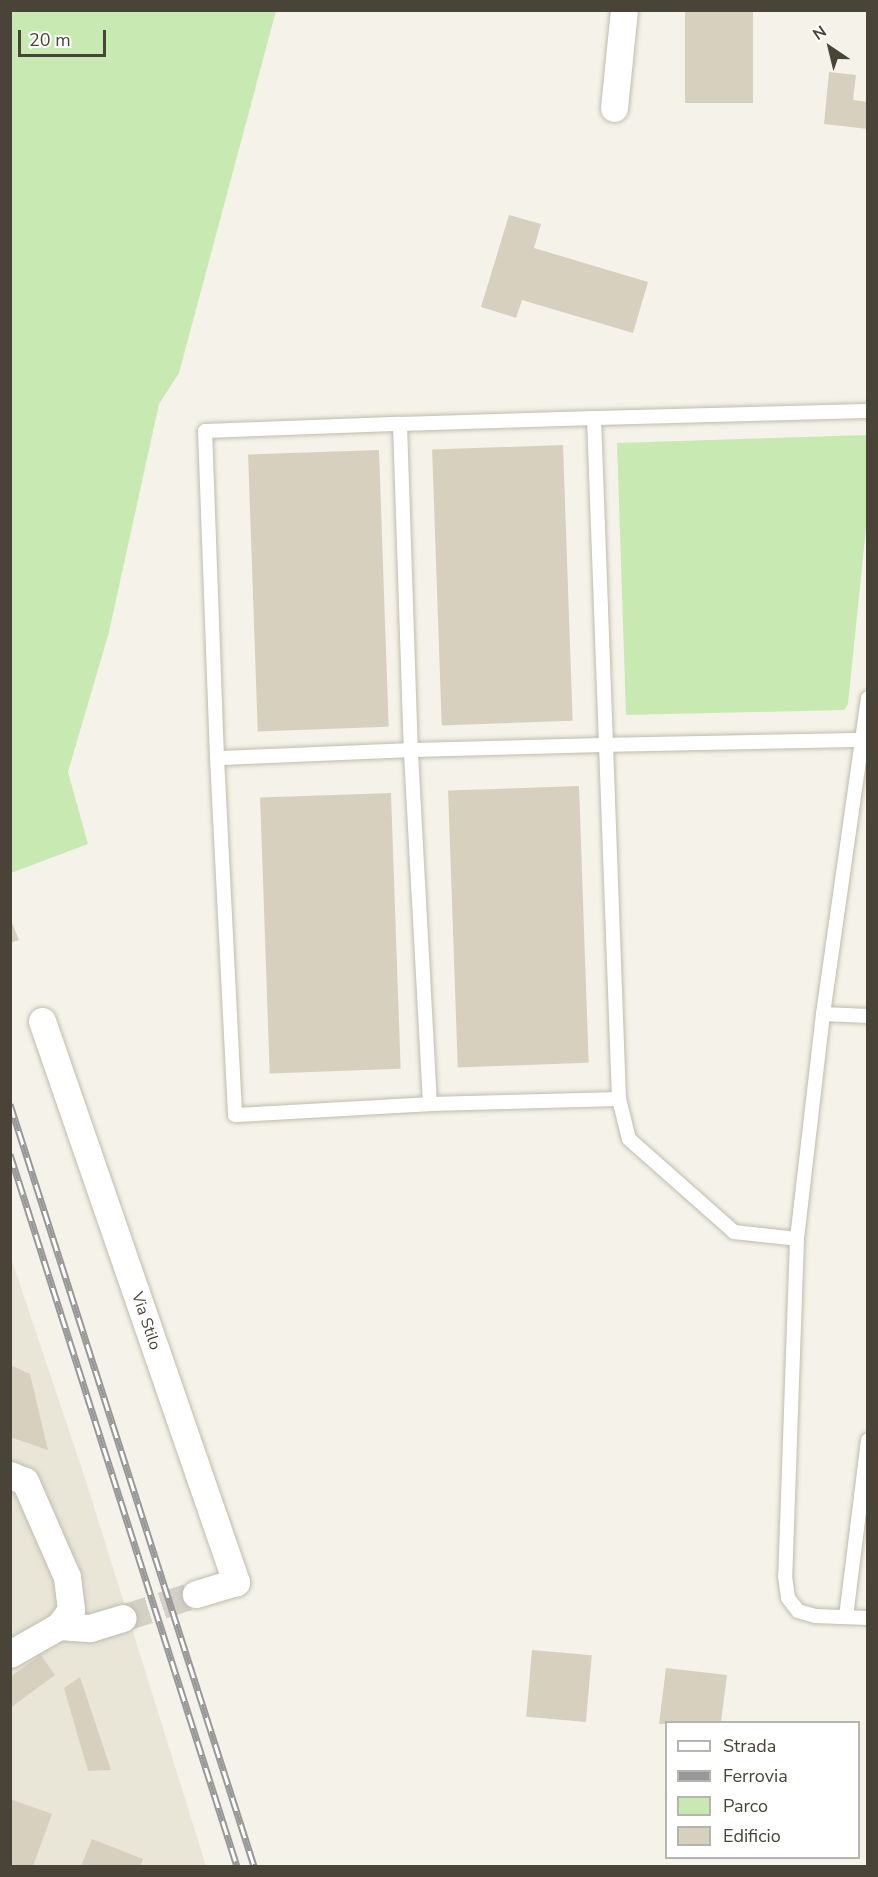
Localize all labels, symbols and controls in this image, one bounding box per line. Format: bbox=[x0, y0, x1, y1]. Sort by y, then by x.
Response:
scale bar bbox=[21, 18, 110, 56]
north arrow bbox=[800, 18, 860, 78]
text: N bbox=[808, 21, 831, 46]
text: 20 m bbox=[29, 28, 71, 52]
street label: Via Stilo bbox=[127, 1290, 165, 1352]
legend bbox=[665, 1721, 860, 1859]
text: Strada bbox=[723, 1734, 776, 1758]
text: Ferrovia bbox=[723, 1764, 788, 1788]
text: Parco bbox=[723, 1794, 768, 1818]
text: Edificio bbox=[723, 1824, 781, 1848]

